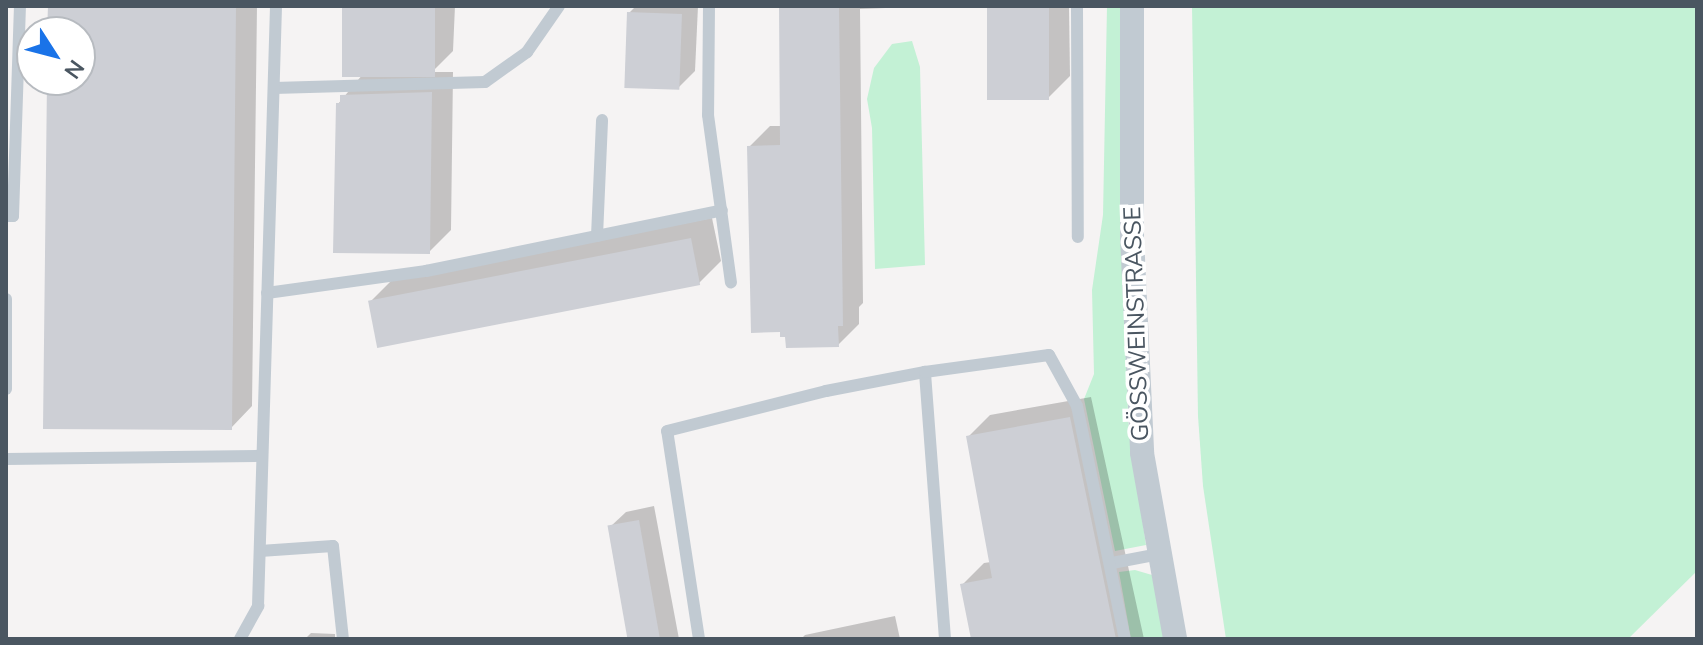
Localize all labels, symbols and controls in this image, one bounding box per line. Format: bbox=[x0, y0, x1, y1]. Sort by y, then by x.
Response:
north arrow bbox=[16, 16, 96, 96]
text: N bbox=[57, 53, 91, 84]
street label: GÖSSWEINSTRASSE bbox=[1119, 206, 1155, 442]

